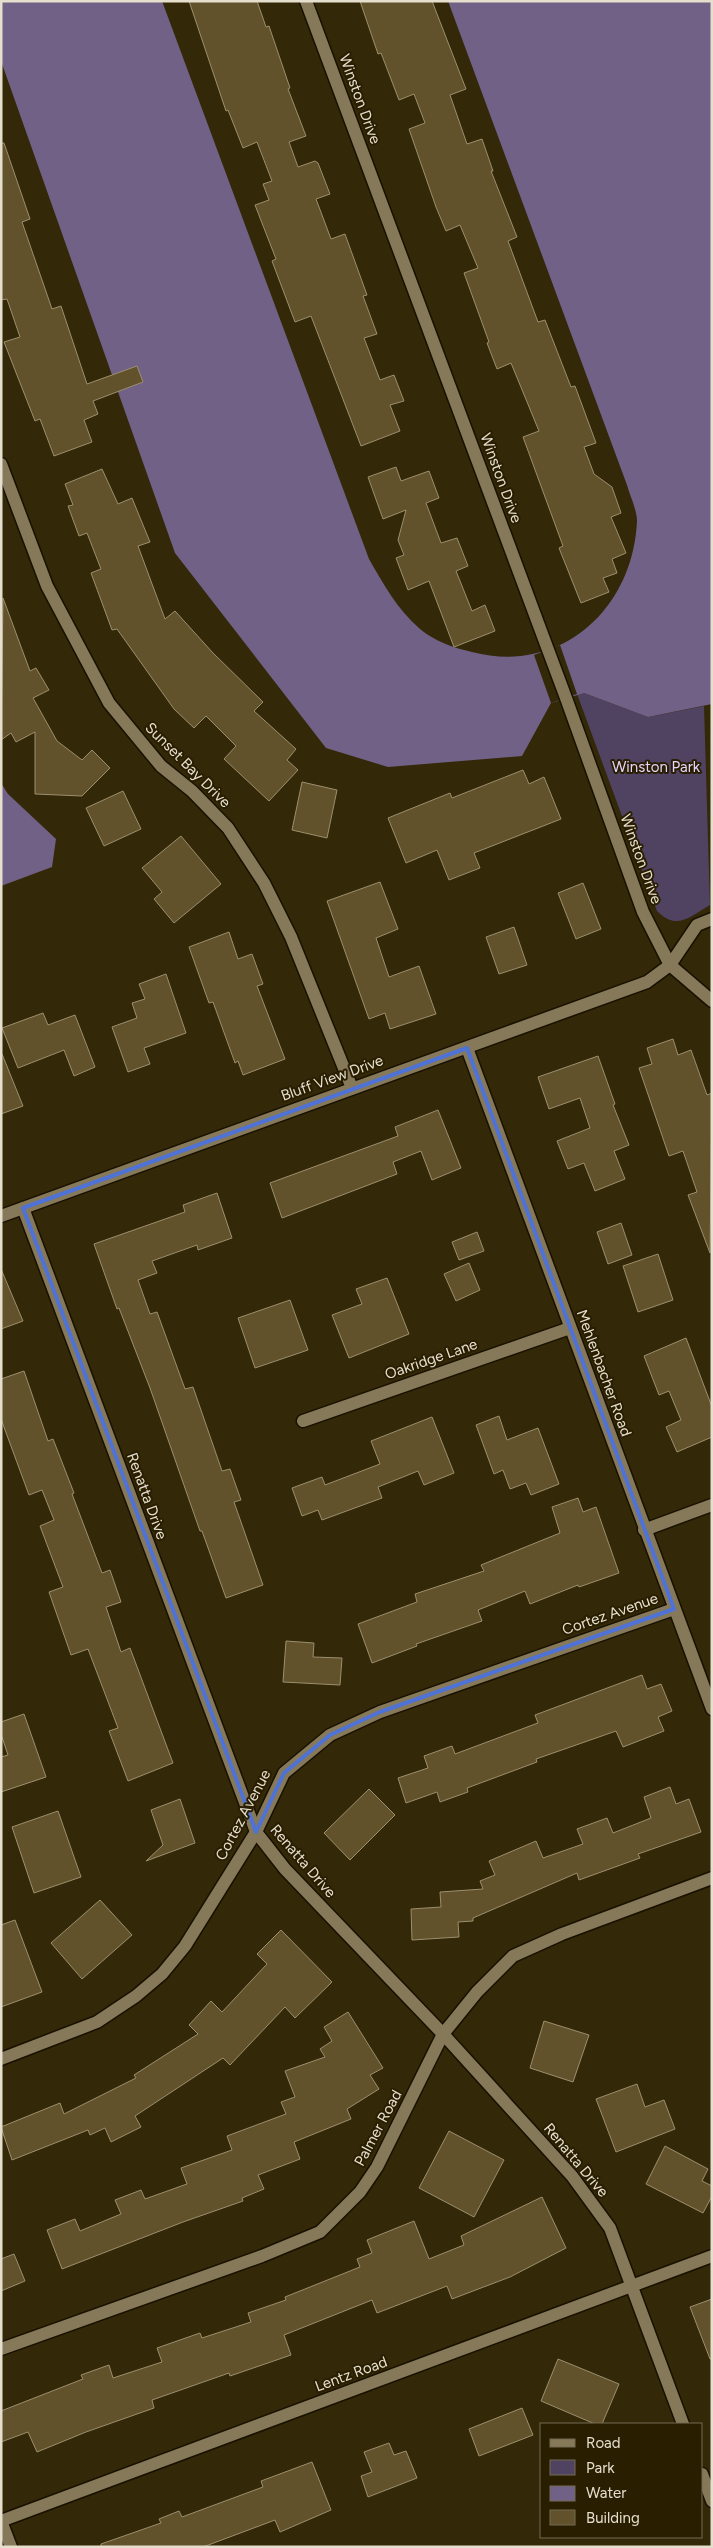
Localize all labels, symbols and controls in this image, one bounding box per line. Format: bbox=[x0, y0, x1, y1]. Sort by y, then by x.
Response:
street label: Winston Drive bbox=[335, 52, 385, 146]
street label: Winston Drive bbox=[476, 431, 526, 525]
street label: Sunset Bay Drive bbox=[142, 719, 234, 811]
park label: Winston Park bbox=[612, 758, 701, 776]
street label: Winston Drive bbox=[616, 812, 666, 906]
street label: Bluff View Drive bbox=[278, 1051, 386, 1105]
street label: Mehlenbacher Road bbox=[573, 1307, 635, 1439]
street label: Oakridge Lane bbox=[382, 1335, 480, 1383]
street label: Renatta Drive bbox=[123, 1450, 171, 1542]
street label: Cortez Avenue bbox=[560, 1589, 660, 1639]
street label: Cortez Avenue bbox=[212, 1767, 274, 1863]
street label: Renatta Drive bbox=[266, 1821, 340, 1901]
street label: Palmer Road bbox=[350, 2087, 406, 2169]
street label: Renatta Drive bbox=[540, 2119, 612, 2201]
street label: Lentz Road bbox=[312, 2353, 390, 2395]
legend bbox=[540, 2423, 703, 2538]
text: Road bbox=[586, 2434, 621, 2452]
text: Park bbox=[586, 2459, 615, 2477]
text: Water bbox=[586, 2484, 626, 2502]
text: Building bbox=[586, 2509, 640, 2527]

